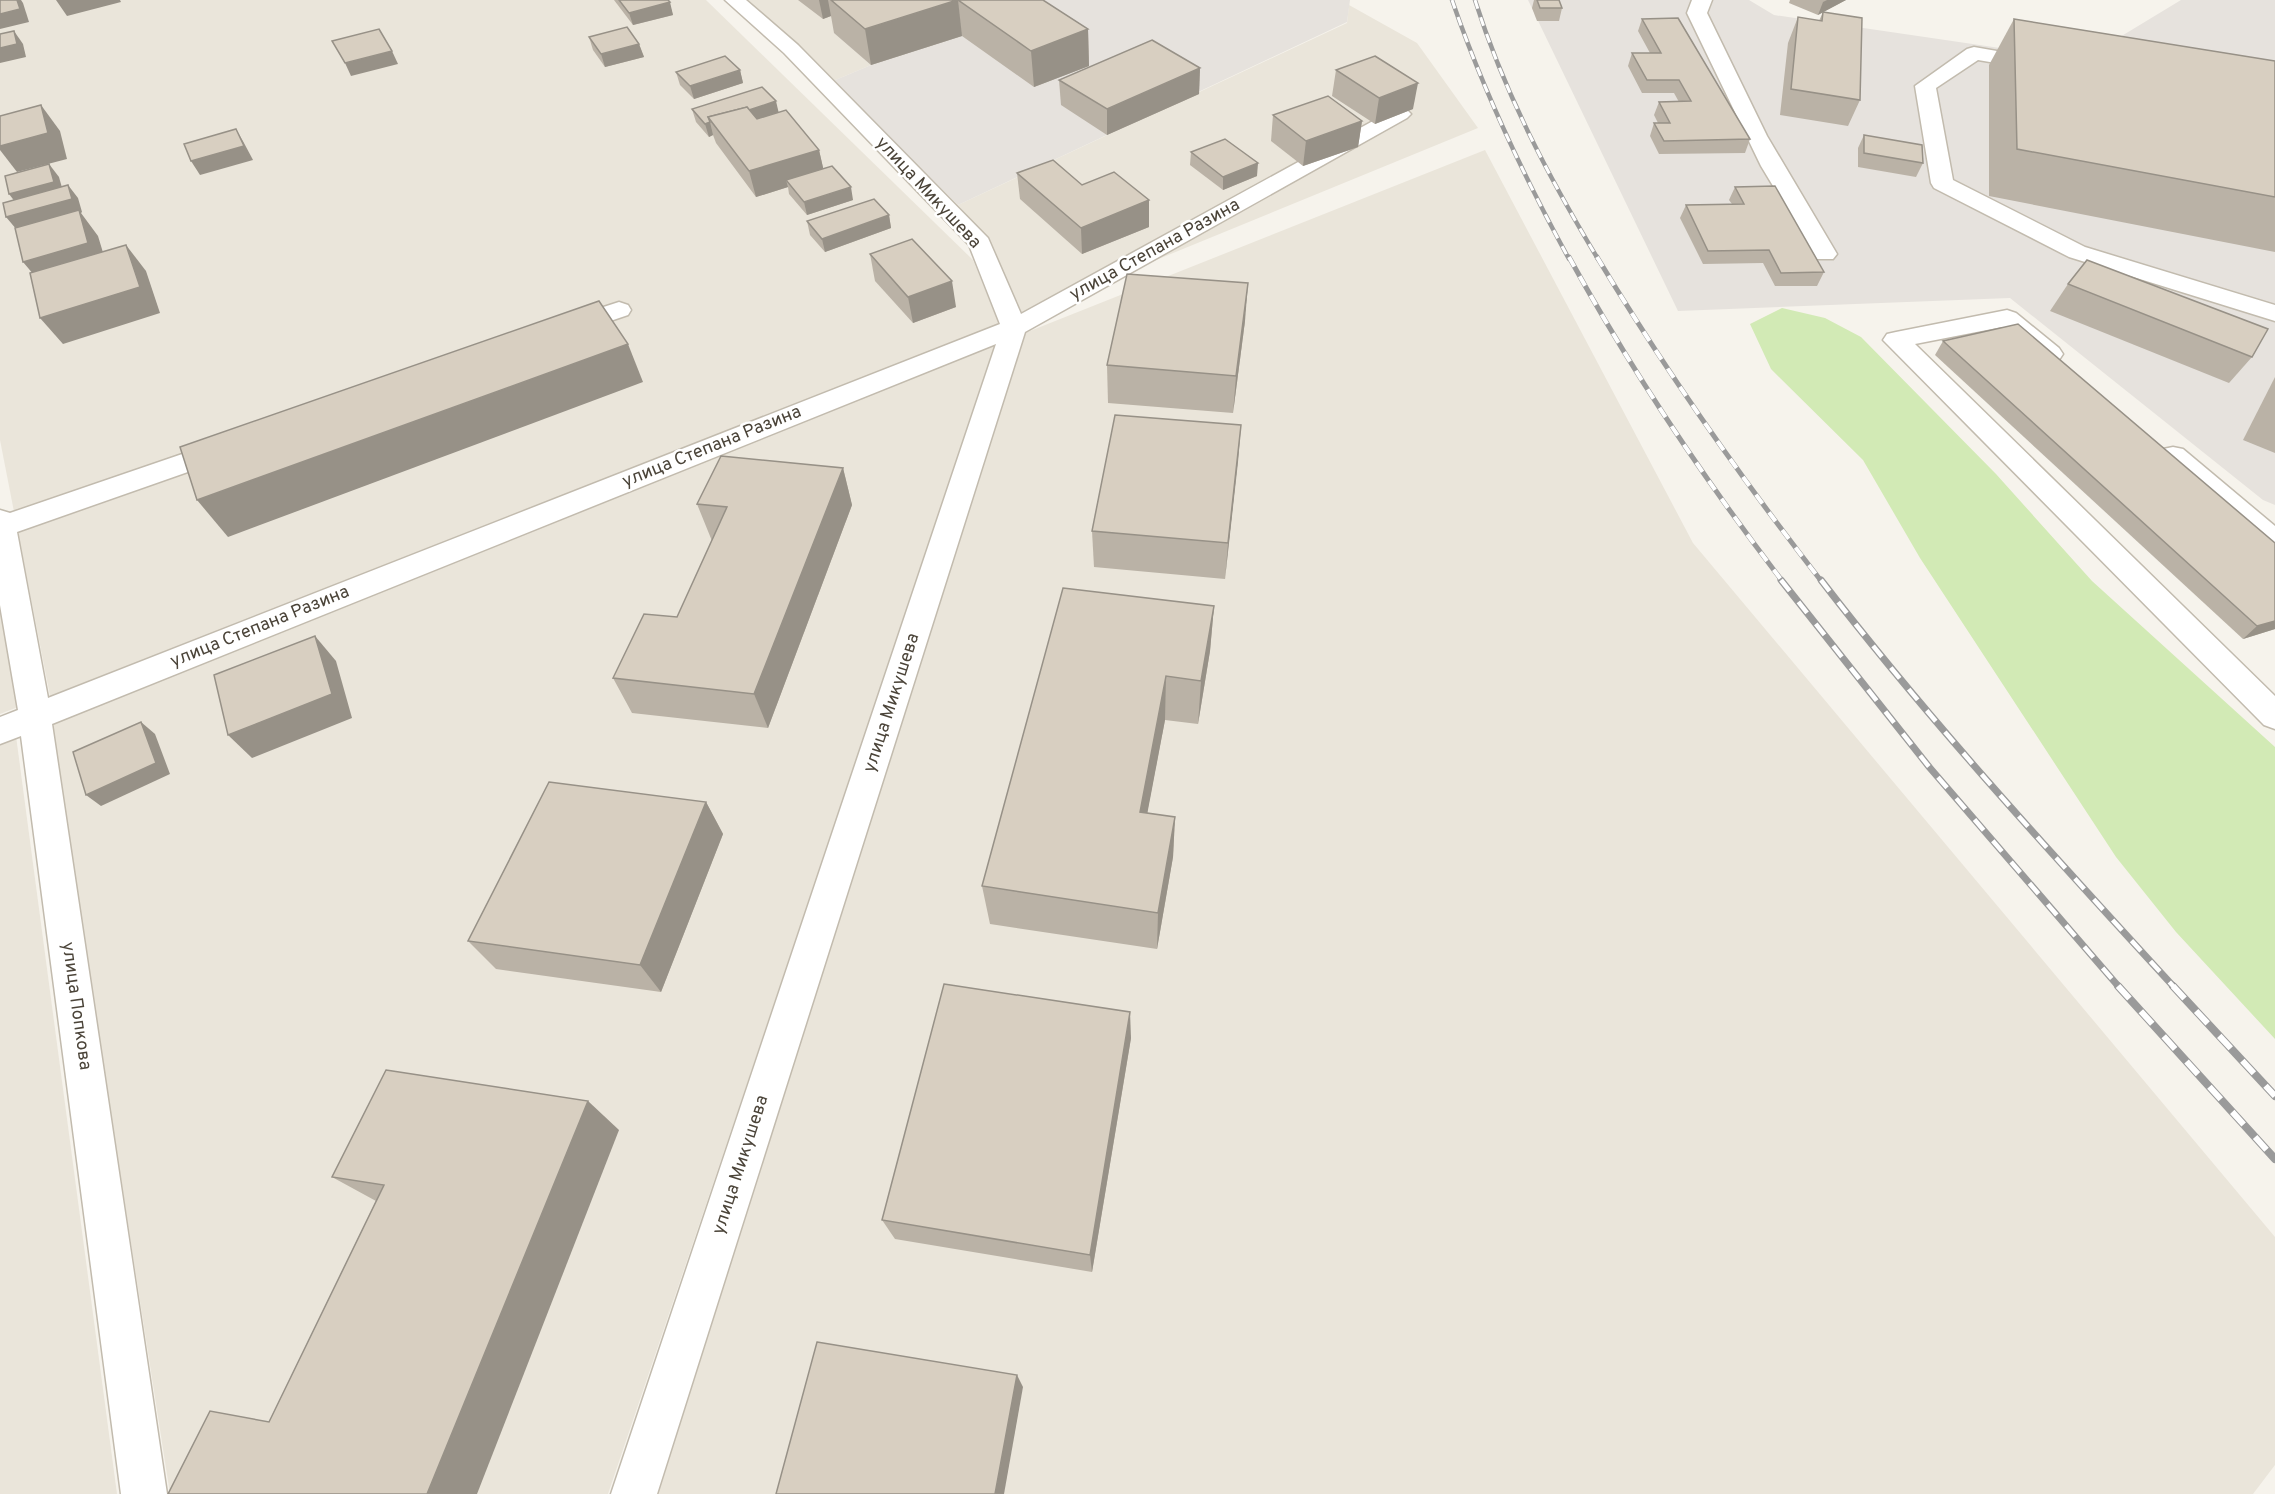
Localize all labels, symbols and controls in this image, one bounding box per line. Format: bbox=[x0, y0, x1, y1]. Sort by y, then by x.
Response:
street label: улица Микушева bbox=[870, 132, 986, 254]
street label: улица Степана Разина bbox=[1066, 194, 1244, 306]
street label: улица Степана Разина bbox=[619, 401, 805, 493]
street label: улица Степана Разина bbox=[167, 581, 353, 673]
street label: улица Микушева bbox=[859, 630, 925, 776]
street label: улица Попкова bbox=[56, 940, 96, 1072]
street label: улица Микушева bbox=[708, 1092, 774, 1238]

